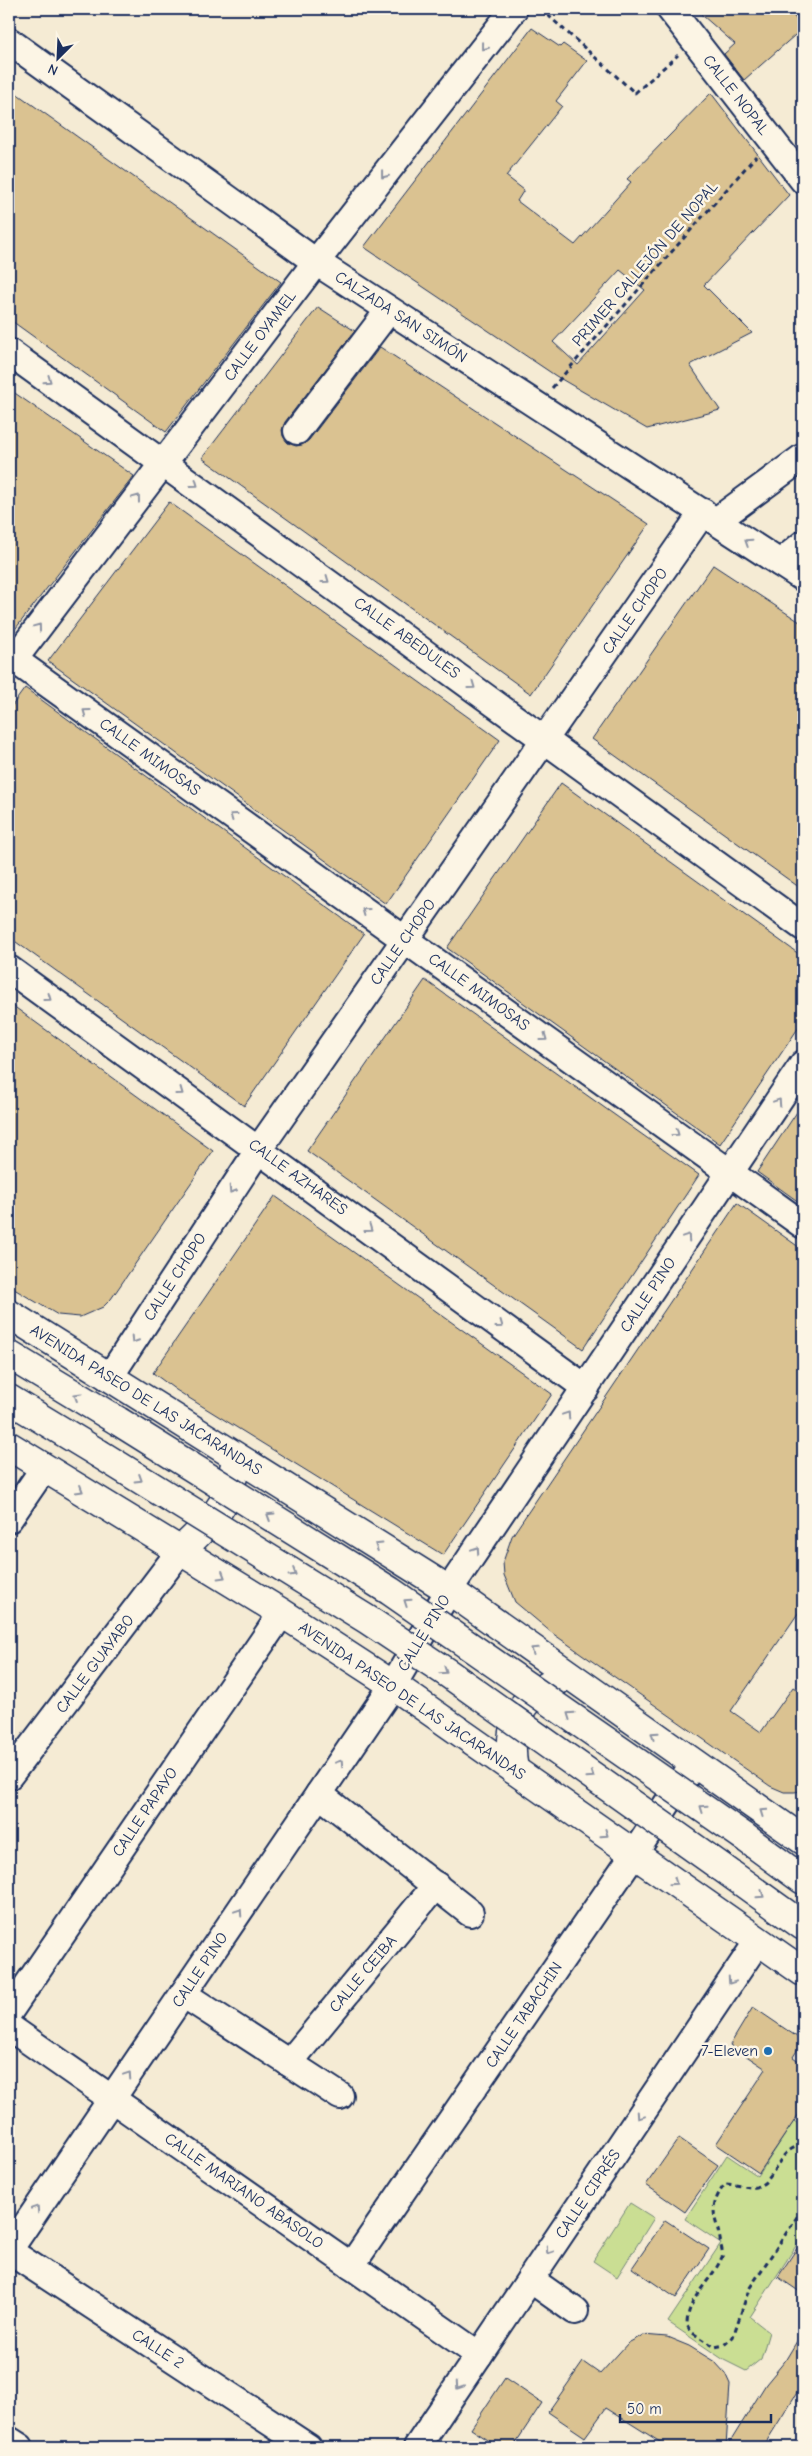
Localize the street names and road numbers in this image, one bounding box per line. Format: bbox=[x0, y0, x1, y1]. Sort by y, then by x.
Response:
street label: CALLE NOPAL bbox=[699, 51, 773, 139]
street label: PRIMER CALLEJÓN DE NOPAL bbox=[568, 177, 721, 350]
street label: CALZADA SAN SIMÓN bbox=[332, 267, 471, 366]
street label: CALLE OYAMEL bbox=[220, 287, 300, 385]
street label: CALLE CHOPO bbox=[599, 564, 671, 658]
street label: CALLE ABEDULES bbox=[351, 594, 464, 683]
street label: CALLE MIMOSAS bbox=[96, 714, 204, 800]
street label: CALLE CHOPO bbox=[367, 895, 439, 989]
street label: CALLE MIMOSAS bbox=[425, 949, 533, 1035]
street label: CALLE AZHARES bbox=[245, 1135, 351, 1219]
street label: CALLE CHOPO bbox=[140, 1230, 210, 1324]
street label: CALLE PINO bbox=[616, 1254, 680, 1336]
street label: AVENIDA PASEO DE LAS JACARANDAS bbox=[27, 1321, 265, 1479]
street label: CALLE PINO bbox=[394, 1591, 454, 1675]
street label: CALLE GUAYABO bbox=[52, 1611, 138, 1717]
street label: AVENIDA PASEO DE LAS JACARANDAS bbox=[295, 1618, 529, 1784]
street label: CALLE PAPAYO bbox=[109, 1764, 181, 1860]
street label: CALLE PINO bbox=[168, 1929, 232, 2011]
street label: CALLE CEIBA bbox=[326, 1932, 400, 2016]
street label: CALLE TABACHIN bbox=[482, 1959, 566, 2071]
street label: CALLE MARIANO ABASOLO bbox=[161, 2129, 327, 2253]
street label: CALLE CIPRÉS bbox=[551, 2145, 624, 2242]
street label: CALLE 2 bbox=[129, 2326, 187, 2372]

